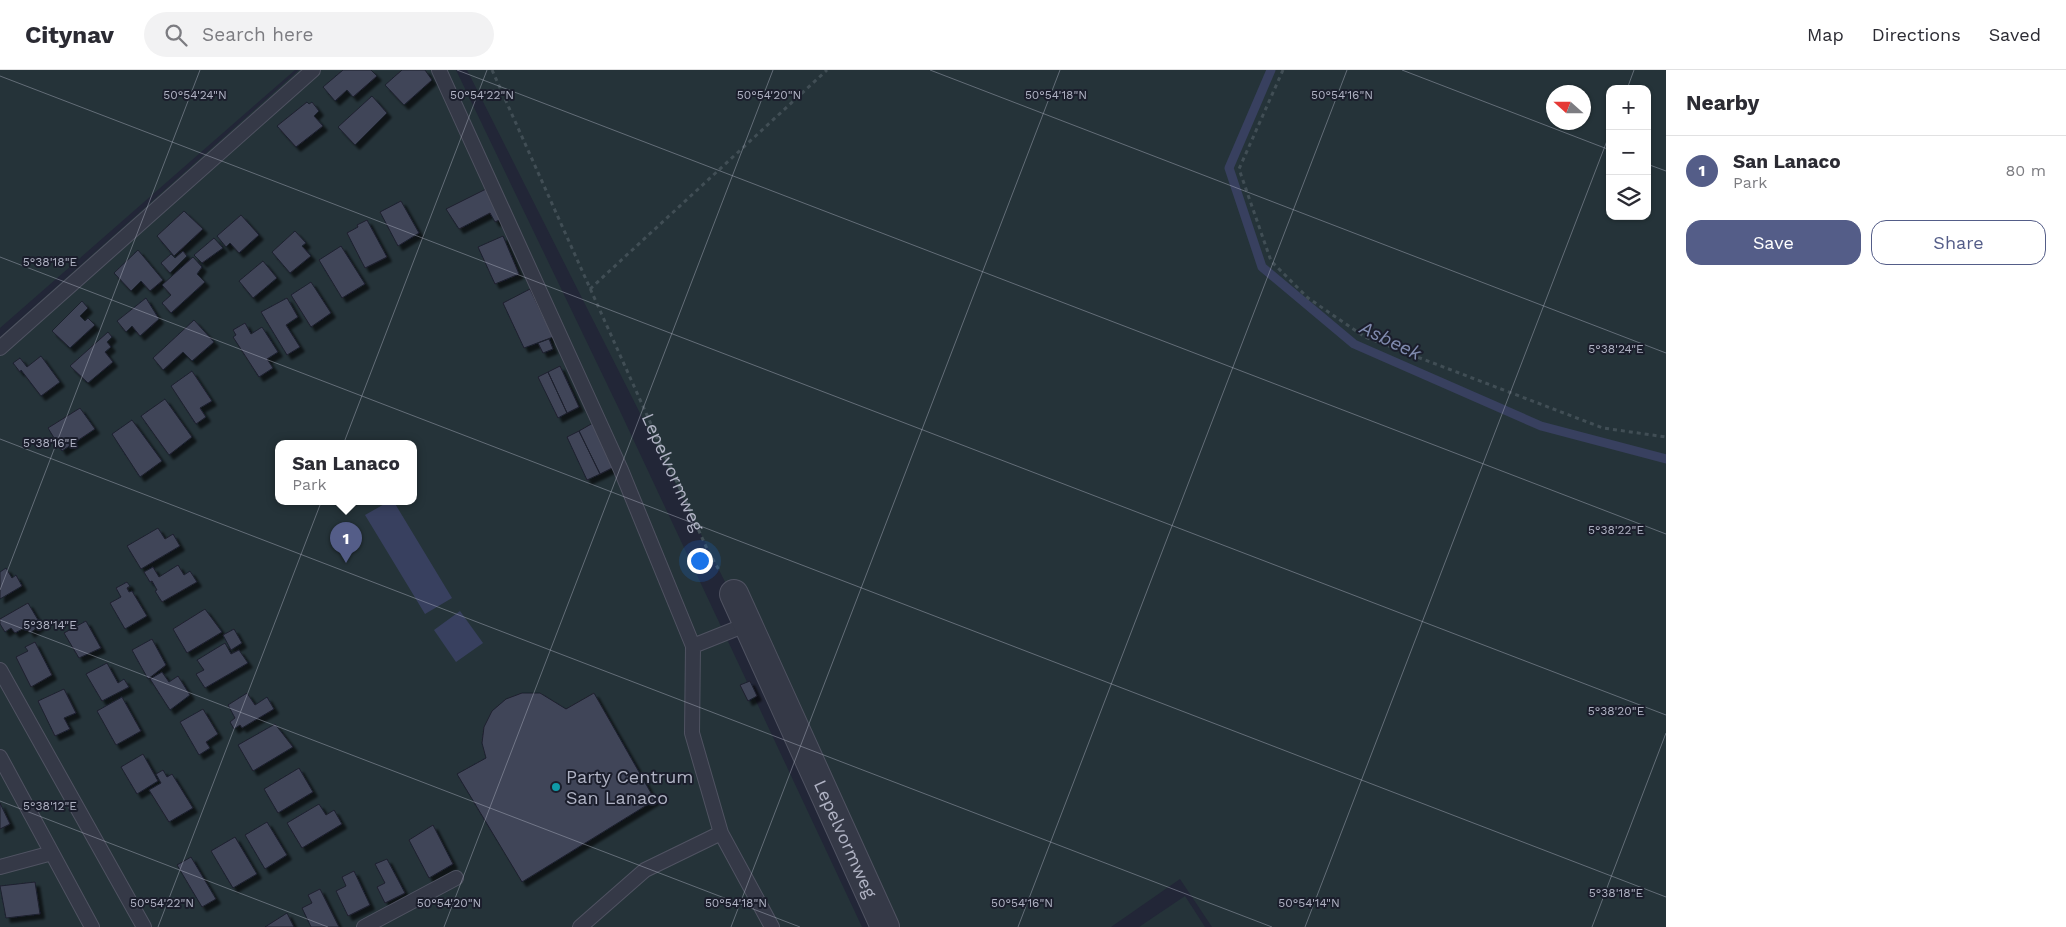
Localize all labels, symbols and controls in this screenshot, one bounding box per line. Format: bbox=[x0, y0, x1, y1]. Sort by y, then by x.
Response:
search box bbox=[144, 12, 494, 57]
text: Citynav bbox=[25, 21, 114, 49]
icon: search bbox=[162, 21, 190, 49]
text: Search here bbox=[202, 23, 313, 46]
text: Map bbox=[1807, 24, 1844, 45]
text: Directions bbox=[1872, 24, 1961, 45]
text: Saved bbox=[1989, 24, 2041, 45]
north arrow bbox=[1546, 85, 1591, 130]
map controls bbox=[1606, 85, 1651, 220]
button: + bbox=[1606, 85, 1651, 130]
text: 50°54'24"N bbox=[163, 88, 227, 102]
text: 50°54'22"N bbox=[450, 88, 514, 102]
text: 50°54'20"N bbox=[737, 88, 801, 102]
text: 50°54'18"N bbox=[1025, 88, 1087, 102]
text: 50°54'16"N bbox=[1311, 88, 1373, 102]
text: Nearby bbox=[1686, 90, 1759, 115]
button: − bbox=[1606, 130, 1651, 175]
text: San Lanaco bbox=[1733, 150, 1841, 173]
text: 1 bbox=[1699, 161, 1705, 180]
text: 80 m bbox=[2005, 161, 2046, 180]
text: Park bbox=[1733, 173, 1767, 192]
button: layers bbox=[1606, 175, 1651, 220]
button: Save bbox=[1686, 220, 1861, 265]
button: Share bbox=[1871, 220, 2046, 265]
text: 5°38'18"E bbox=[23, 255, 77, 269]
water label: Asbeek bbox=[1355, 315, 1426, 365]
text: 5°38'24"E bbox=[1588, 342, 1644, 356]
street label: Lepelvormweg bbox=[638, 410, 709, 535]
text: 5°38'16"E bbox=[23, 436, 77, 450]
popup bbox=[275, 440, 417, 505]
text: San Lanaco bbox=[292, 452, 400, 475]
text: Park bbox=[292, 475, 327, 494]
pin: 1 bbox=[330, 522, 362, 563]
text: 5°38'22"E bbox=[1588, 523, 1644, 537]
your location bbox=[687, 548, 713, 574]
text: 5°38'14"E bbox=[23, 618, 77, 632]
text: 5°38'20"E bbox=[1588, 704, 1645, 718]
place label: Party Centrum San Lanaco bbox=[566, 766, 693, 808]
street label: Lepelvormweg bbox=[810, 777, 882, 901]
marker: Party Centrum San Lanaco bbox=[550, 781, 562, 793]
text: 5°38'12"E bbox=[23, 799, 77, 813]
text: 5°38'18"E bbox=[1589, 886, 1643, 900]
text: 50°54'22"N bbox=[130, 896, 194, 910]
text: 50°54'20"N bbox=[417, 896, 481, 910]
text: 50°54'18"N bbox=[705, 896, 767, 910]
text: 50°54'16"N bbox=[991, 896, 1053, 910]
text: 50°54'14"N bbox=[1278, 896, 1340, 910]

